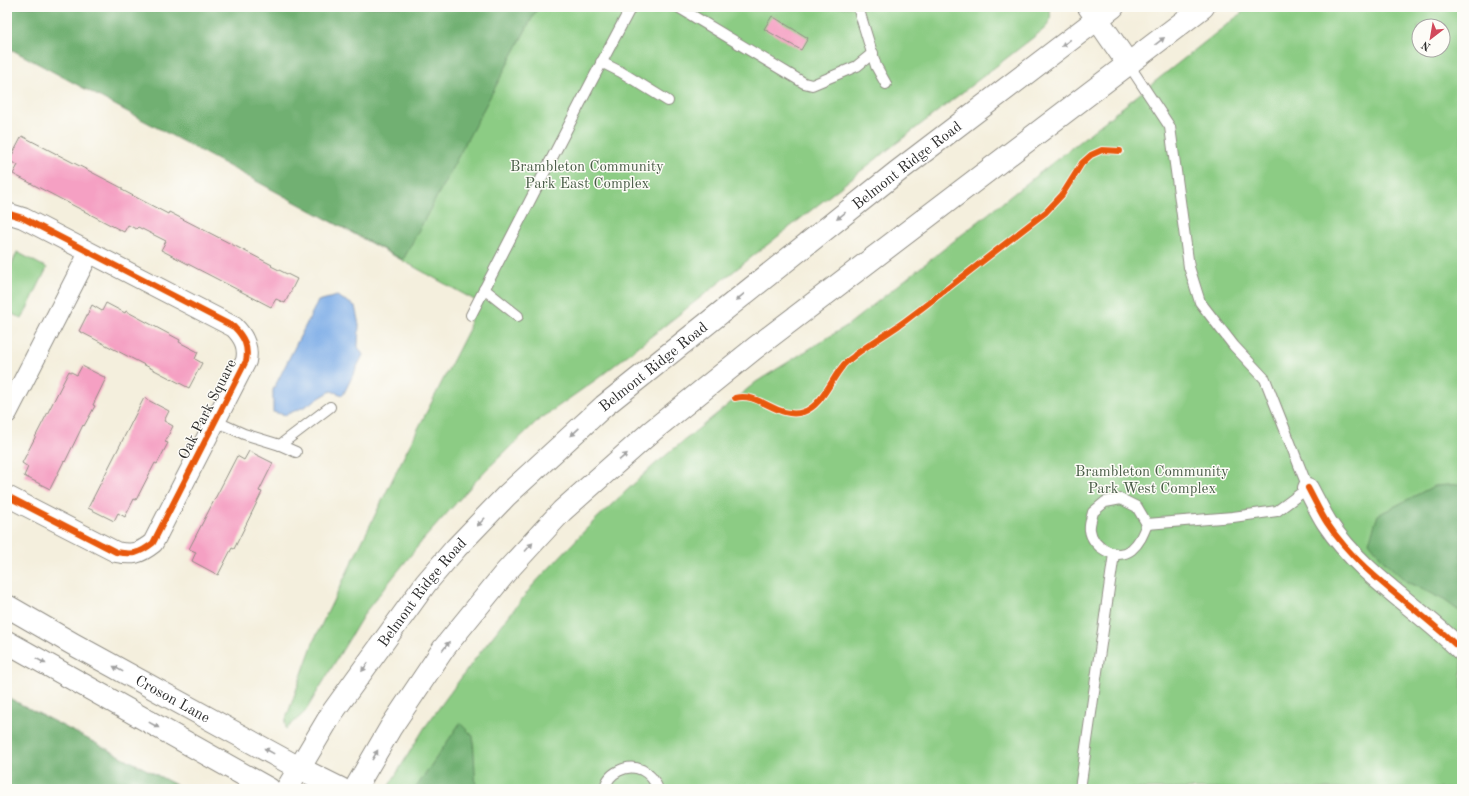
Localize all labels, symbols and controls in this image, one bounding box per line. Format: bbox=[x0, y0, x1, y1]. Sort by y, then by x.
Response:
north arrow bbox=[1411, 18, 1451, 58]
one-way arrow bbox=[1154, 37, 1165, 45]
text: N bbox=[1420, 38, 1433, 52]
one-way arrow bbox=[1061, 39, 1071, 47]
street label: Belmont Ridge Road bbox=[850, 119, 965, 213]
park label: Brambleton Community Park East Complex bbox=[510, 160, 664, 192]
one-way arrow bbox=[836, 212, 847, 221]
one-way arrow bbox=[734, 293, 745, 302]
street label: Belmont Ridge Road bbox=[597, 320, 711, 415]
street label: Oak Park Square bbox=[177, 357, 240, 462]
one-way arrow bbox=[570, 428, 580, 437]
one-way arrow bbox=[618, 452, 628, 461]
park label: Brambleton Community Park West Complex bbox=[1075, 465, 1229, 497]
one-way arrow bbox=[476, 517, 486, 527]
street label: Belmont Ridge Road bbox=[376, 536, 470, 650]
one-way arrow bbox=[524, 542, 533, 551]
one-way arrow bbox=[442, 641, 450, 652]
one-way arrow bbox=[35, 658, 47, 665]
one-way arrow bbox=[361, 662, 369, 673]
one-way arrow bbox=[112, 665, 124, 672]
street label: Croson Lane bbox=[132, 674, 212, 727]
one-way arrow bbox=[149, 721, 160, 728]
one-way arrow bbox=[263, 748, 275, 755]
one-way arrow bbox=[371, 750, 379, 760]

